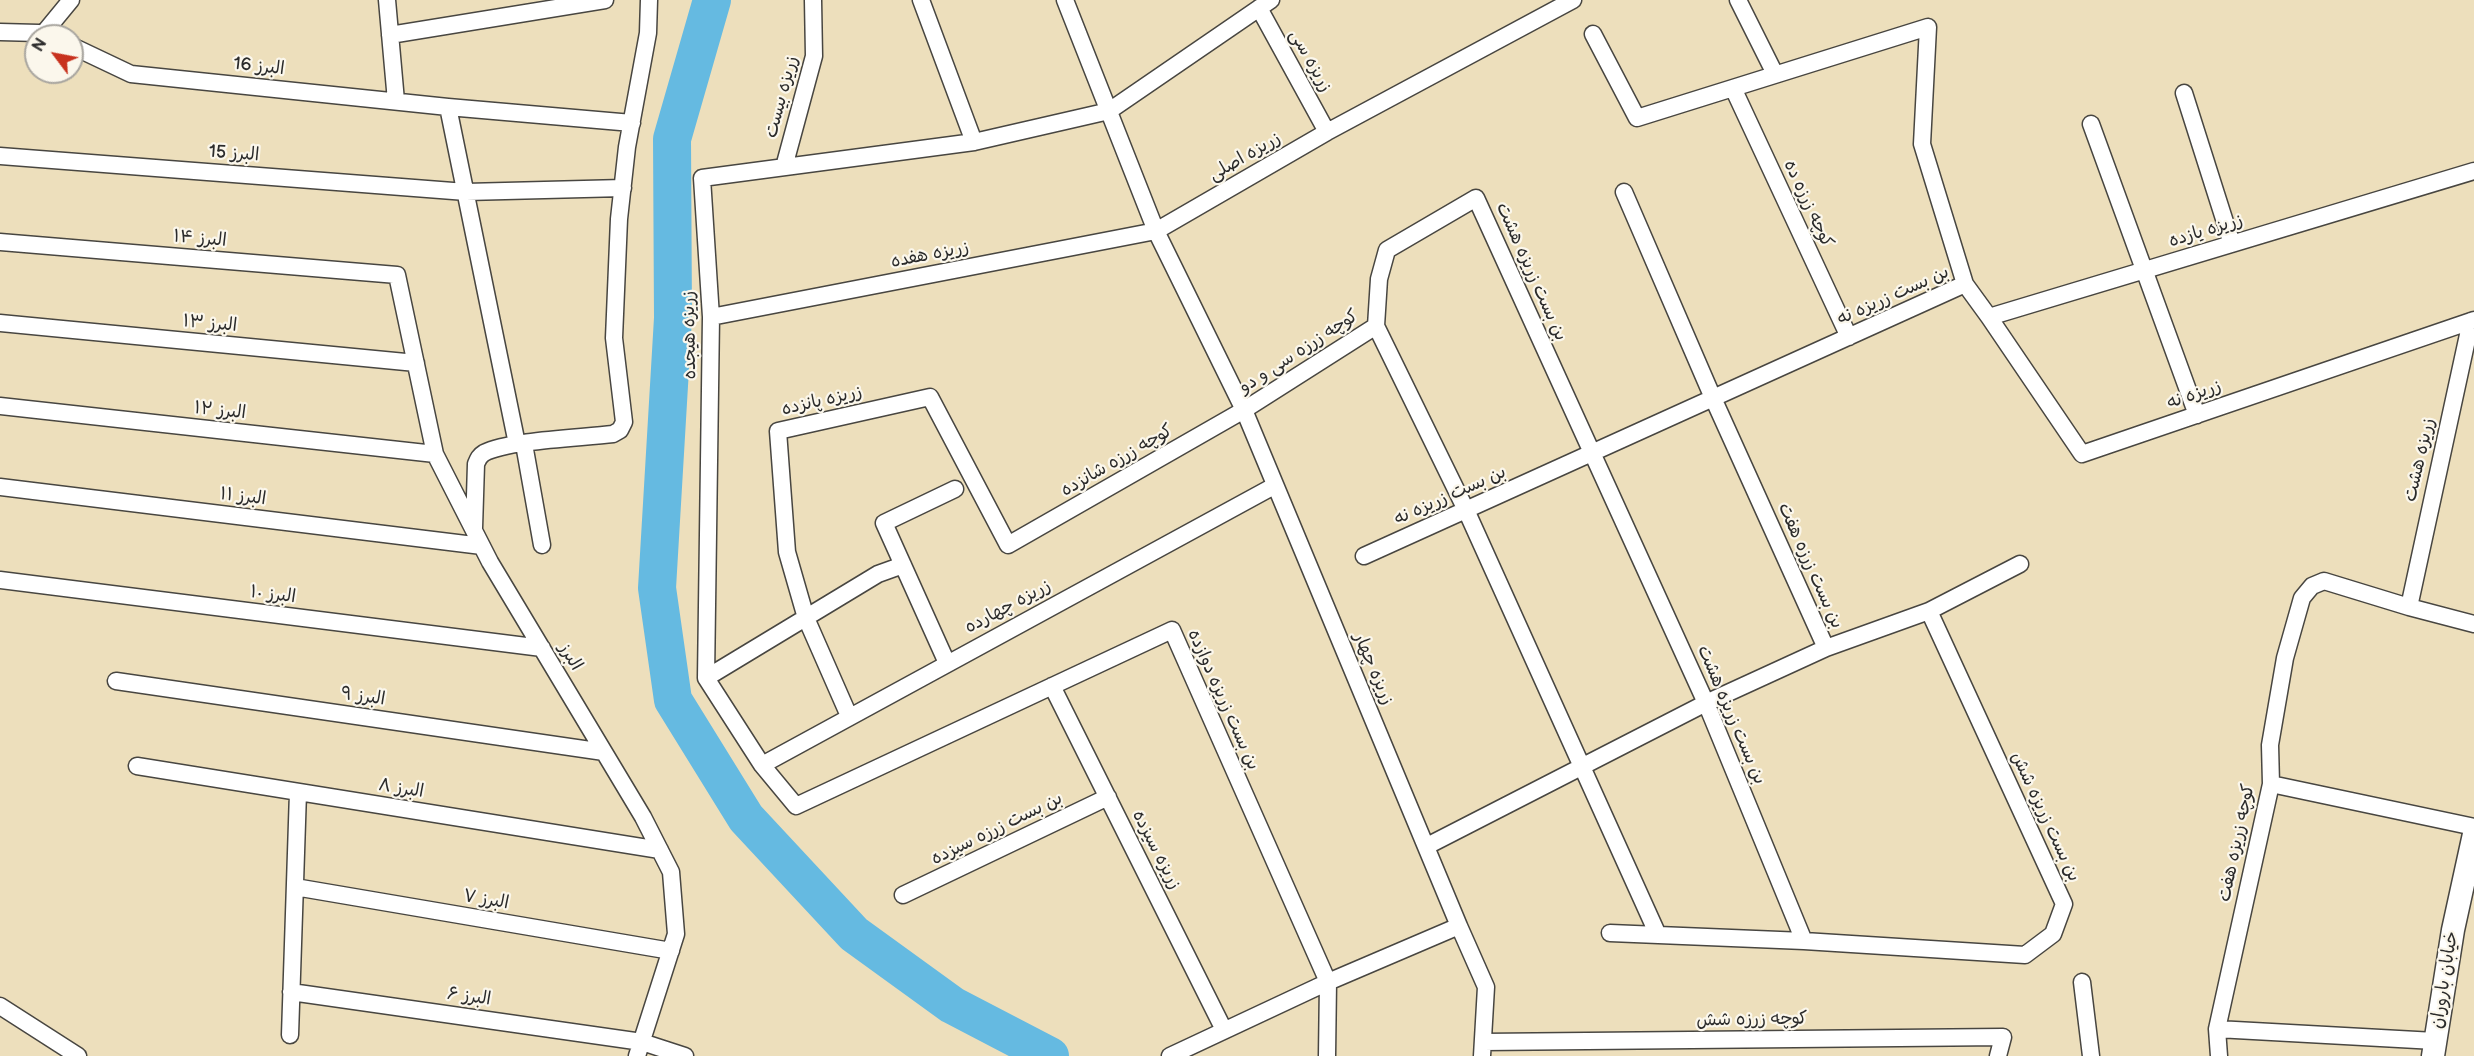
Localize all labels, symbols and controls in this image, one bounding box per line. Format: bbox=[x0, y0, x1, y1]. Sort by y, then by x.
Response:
north arrow bbox=[24, 24, 84, 84]
street label: زریزه سی bbox=[1284, 26, 1336, 96]
text: N bbox=[29, 35, 51, 55]
street label: البرز 16 bbox=[232, 54, 286, 80]
street label: زریزه بیست bbox=[761, 54, 803, 140]
street label: زریزه اصلی bbox=[1205, 128, 1285, 186]
street label: البرز 15 bbox=[208, 141, 260, 167]
street label: کوچه زرزه ده bbox=[1778, 157, 1838, 251]
street label: بن بست زریزه هشت bbox=[1491, 200, 1571, 344]
street label: زریزه یازده bbox=[2166, 210, 2246, 252]
street label: البرز ۱۴ bbox=[173, 226, 227, 252]
street label: زریزه هفده bbox=[889, 237, 971, 273]
street label: بن بست زریزه نه bbox=[1833, 262, 1953, 330]
street label: زریزه هیجده bbox=[678, 290, 702, 380]
street label: کوچه زرزه سی و دو bbox=[1235, 305, 1363, 399]
street label: البرز ۱۳ bbox=[182, 311, 238, 337]
street label: زریزه نه bbox=[2164, 376, 2224, 414]
street label: زریزه پانزده bbox=[780, 381, 864, 421]
street label: البرز ۱۲ bbox=[193, 398, 247, 424]
street label: زریزه هشت bbox=[2400, 416, 2440, 504]
street label: کوچه زرزه شانزده bbox=[1057, 420, 1177, 502]
street label: بن بست زریزه نه bbox=[1390, 462, 1510, 530]
street label: البرز ۱۱ bbox=[219, 483, 267, 511]
street label: بن بست زرزه هفت bbox=[1773, 500, 1847, 632]
street label: زریزه چهارده bbox=[961, 575, 1055, 639]
street label: البرز ۱۰ bbox=[249, 582, 297, 608]
street label: بن بست زریزه دوازده bbox=[1182, 626, 1264, 774]
street label: زریزه چهار bbox=[1348, 630, 1398, 708]
street label: البرز bbox=[553, 639, 587, 675]
street label: بن بست زریزه هشت bbox=[1692, 642, 1770, 788]
street label: البرز ۹ bbox=[339, 683, 387, 711]
street label: بن بست زریزه شش bbox=[2006, 749, 2084, 885]
street label: البرز ۸ bbox=[377, 775, 425, 803]
street label: کوچه زریزه هفت bbox=[2214, 782, 2260, 904]
street label: بن بست زرزه سیزده bbox=[928, 788, 1066, 870]
street label: زریزه سیزده bbox=[1127, 807, 1185, 893]
street label: البرز ۷ bbox=[462, 885, 510, 915]
street label: خیابان باروران bbox=[2427, 930, 2463, 1030]
street label: البرز ۶ bbox=[446, 983, 492, 1011]
street label: کوچه زرزه شش bbox=[1696, 1008, 1808, 1032]

